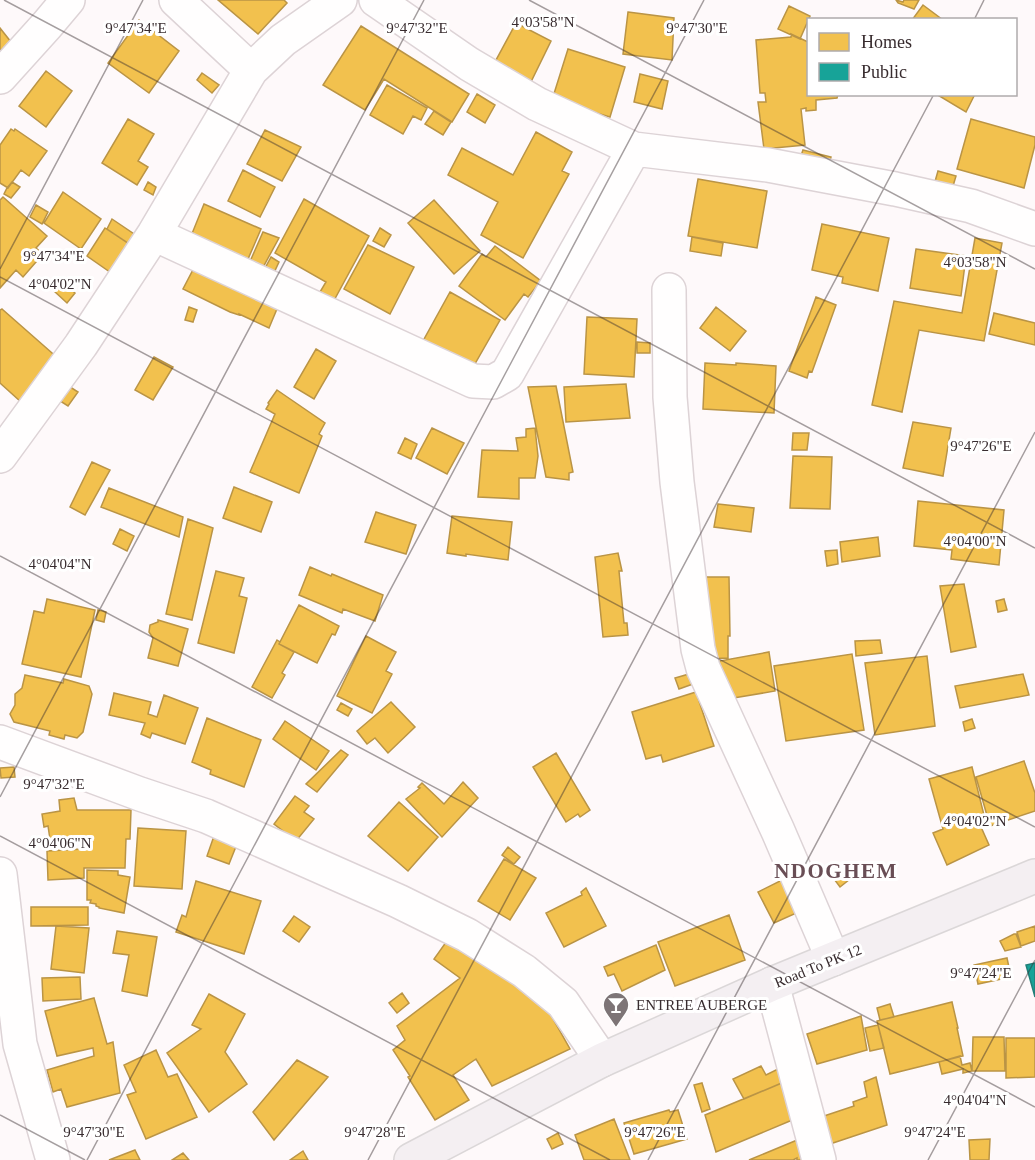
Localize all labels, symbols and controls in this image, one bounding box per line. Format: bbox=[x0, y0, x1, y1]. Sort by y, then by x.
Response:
text: 4°03'58"N bbox=[511, 14, 575, 30]
legend bbox=[807, 18, 1017, 96]
text: 9°47'34"E bbox=[105, 20, 167, 36]
text: 9°47'32"E bbox=[386, 20, 448, 36]
text: 9°47'30"E bbox=[666, 20, 728, 36]
text: Homes bbox=[861, 32, 912, 52]
text: Public bbox=[861, 62, 907, 82]
text: 9°47'34"E bbox=[23, 248, 85, 264]
text: 4°03'58"N bbox=[943, 254, 1007, 270]
text: 4°04'02"N bbox=[28, 276, 92, 292]
text: 9°47'26"E bbox=[950, 438, 1012, 454]
text: 4°04'00"N bbox=[943, 533, 1007, 549]
text: 4°04'04"N bbox=[28, 556, 92, 572]
text: 9°47'32"E bbox=[23, 776, 85, 792]
text: 4°04'02"N bbox=[943, 813, 1007, 829]
text: 4°04'06"N bbox=[28, 835, 92, 851]
district label: NDOGHEM bbox=[774, 859, 898, 883]
street label: Road To PK 12 bbox=[772, 941, 864, 991]
text: 9°47'24"E bbox=[950, 965, 1012, 981]
bar icon: ENTREE AUBERGE bbox=[601, 990, 631, 1028]
place label: ENTREE AUBERGE bbox=[636, 997, 767, 1013]
text: 4°04'04"N bbox=[943, 1092, 1007, 1108]
text: 9°47'30"E bbox=[63, 1124, 125, 1140]
text: 9°47'28"E bbox=[344, 1124, 406, 1140]
text: 9°47'26"E bbox=[624, 1124, 686, 1140]
text: 9°47'24"E bbox=[904, 1124, 966, 1140]

